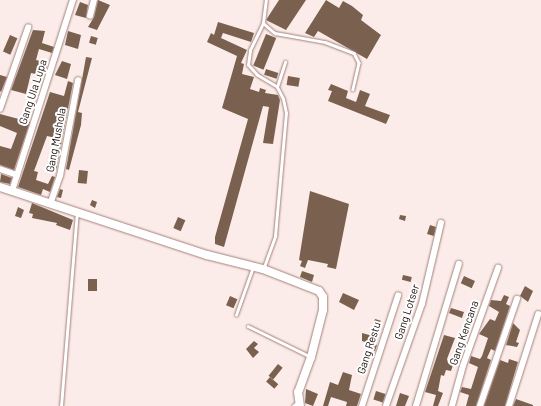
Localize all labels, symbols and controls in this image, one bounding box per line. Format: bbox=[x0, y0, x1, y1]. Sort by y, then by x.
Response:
street label: Gang Ula Lupa bbox=[16, 58, 50, 126]
street label: Gang Mushola bbox=[43, 107, 69, 173]
street label: Gang Lotser bbox=[392, 283, 422, 341]
street label: Gang Kencana bbox=[447, 299, 481, 367]
street label: Gang Restu bbox=[354, 320, 384, 376]

